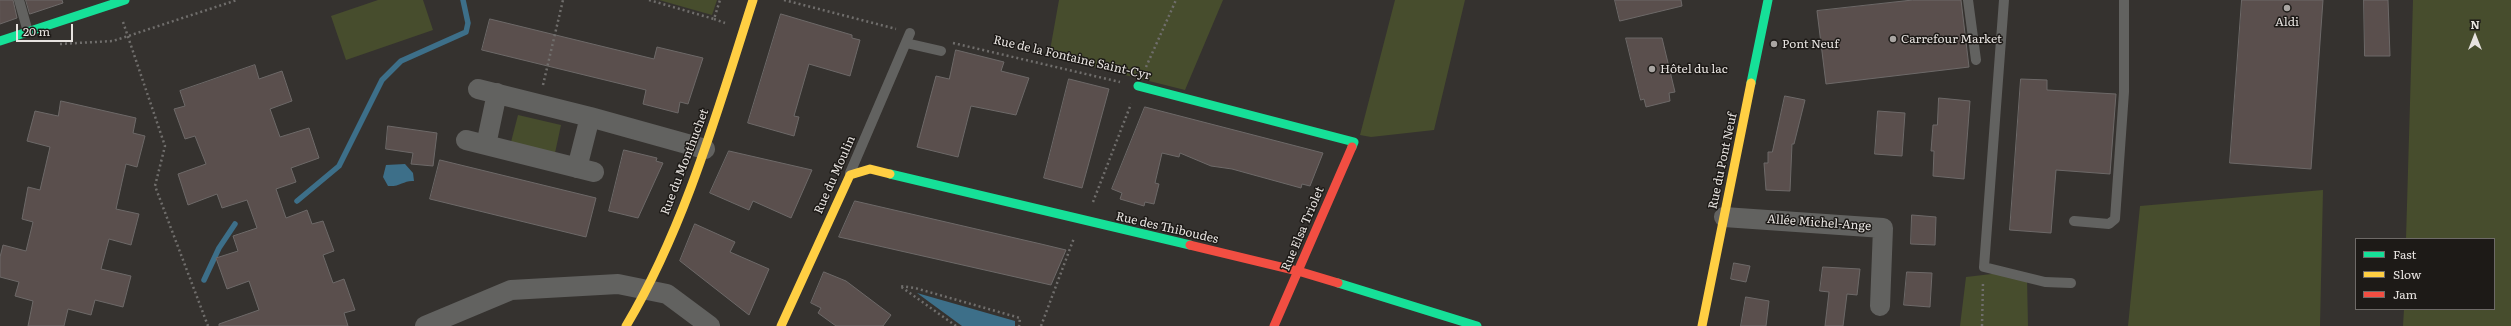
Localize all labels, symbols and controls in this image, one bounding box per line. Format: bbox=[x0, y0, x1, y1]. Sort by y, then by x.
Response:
marker: Aldi bbox=[2282, 3, 2292, 13]
place label: Aldi bbox=[2275, 15, 2299, 29]
scale bar bbox=[18, 16, 75, 42]
north arrow bbox=[2455, 16, 2495, 56]
text: N bbox=[2470, 16, 2480, 32]
text: 20 m bbox=[23, 22, 50, 40]
place label: Carrefour Market bbox=[1901, 32, 2002, 46]
street label: Rue de la Fontaine Saint-Cyr bbox=[992, 33, 1152, 83]
marker: Carrefour Market bbox=[1888, 34, 1898, 44]
place label: Pont Neuf bbox=[1782, 37, 1839, 51]
marker: Pont Neuf bbox=[1769, 39, 1779, 49]
place label: Hôtel du lac bbox=[1660, 62, 1728, 76]
marker: Hôtel du lac bbox=[1647, 64, 1657, 74]
street label: Rue du Monthuchet bbox=[658, 107, 712, 217]
street label: Rue du Pont Neuf bbox=[1706, 111, 1740, 211]
street label: Rue du Moulin bbox=[811, 134, 859, 216]
street label: Rue Elsa Triolet bbox=[1279, 185, 1327, 273]
street label: Rue des Thiboudes bbox=[1114, 209, 1220, 247]
street label: Allée Michel-Ange bbox=[1766, 212, 1872, 234]
legend bbox=[2355, 238, 2495, 310]
text: Fast bbox=[2393, 245, 2416, 263]
text: Slow bbox=[2393, 265, 2421, 283]
text: Jam bbox=[2393, 285, 2417, 303]

